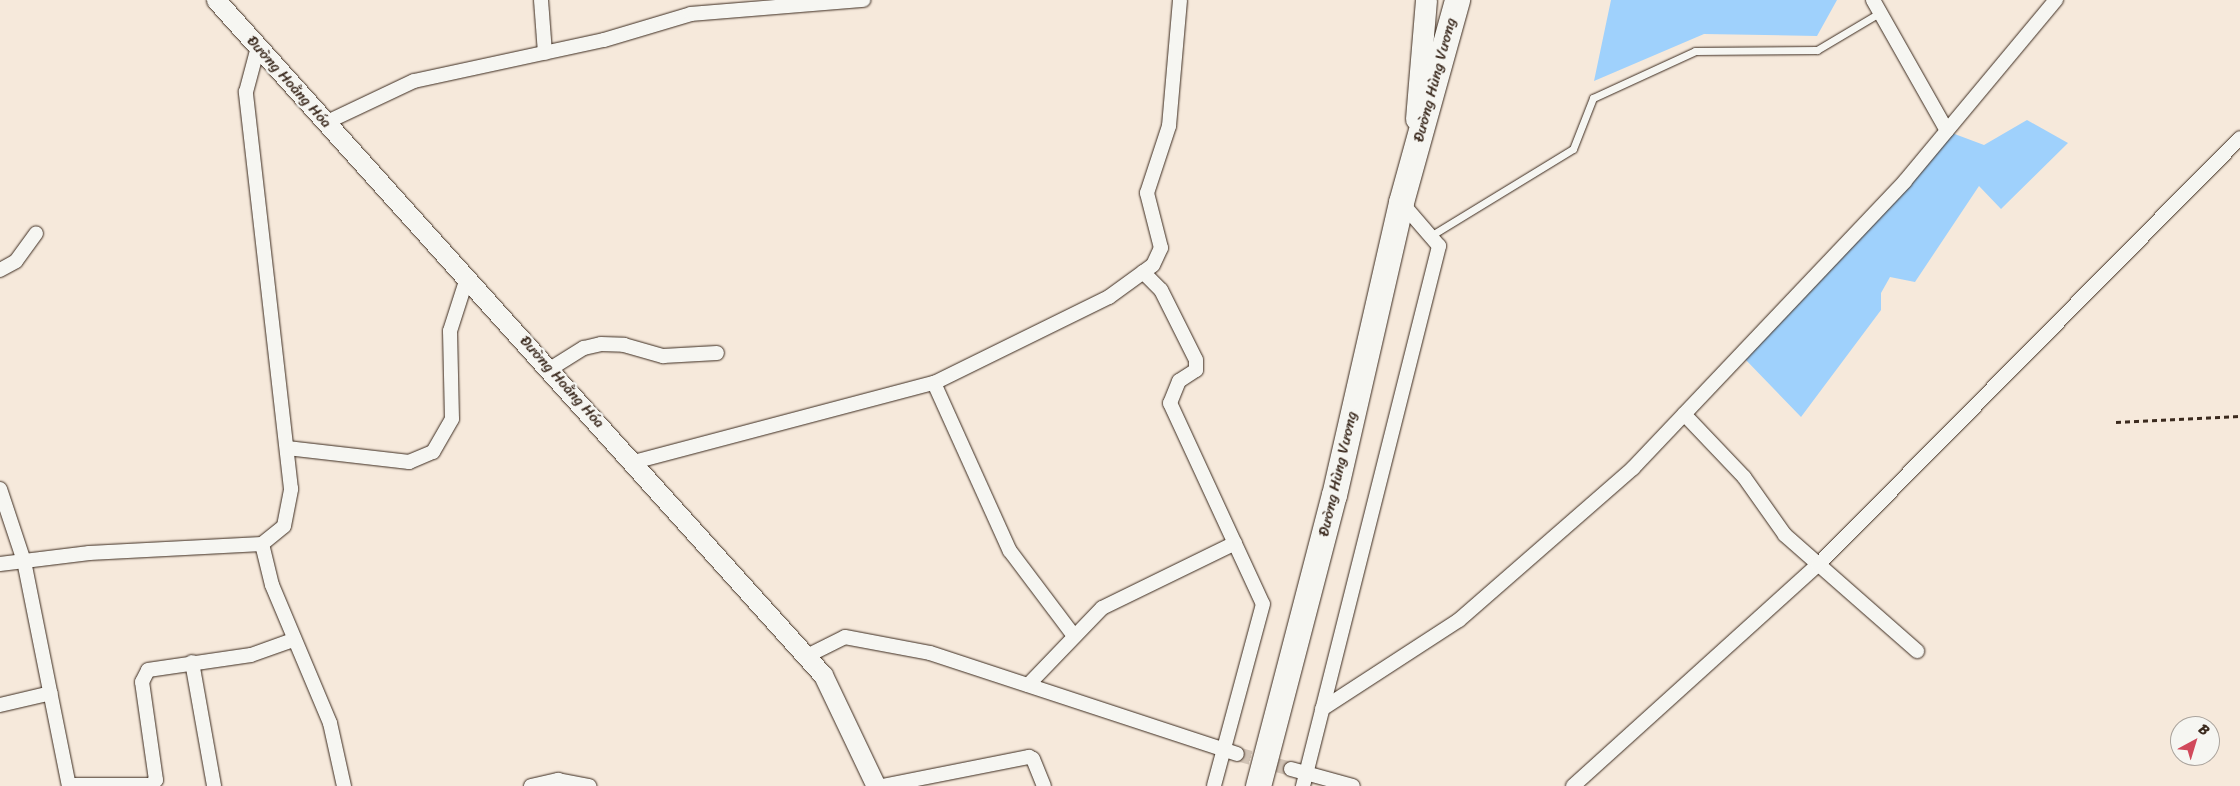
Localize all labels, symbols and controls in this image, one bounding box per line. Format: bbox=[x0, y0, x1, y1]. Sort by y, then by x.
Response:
street label: Đường Hùng Vương bbox=[1410, 16, 1460, 144]
street label: Đường Hoằng Hóa bbox=[243, 32, 335, 132]
street label: Đường Hoằng Hóa bbox=[516, 332, 608, 432]
street label: Đường Hùng Vương bbox=[1315, 410, 1361, 538]
north arrow bbox=[2170, 716, 2220, 766]
text: B bbox=[2193, 717, 2215, 742]

